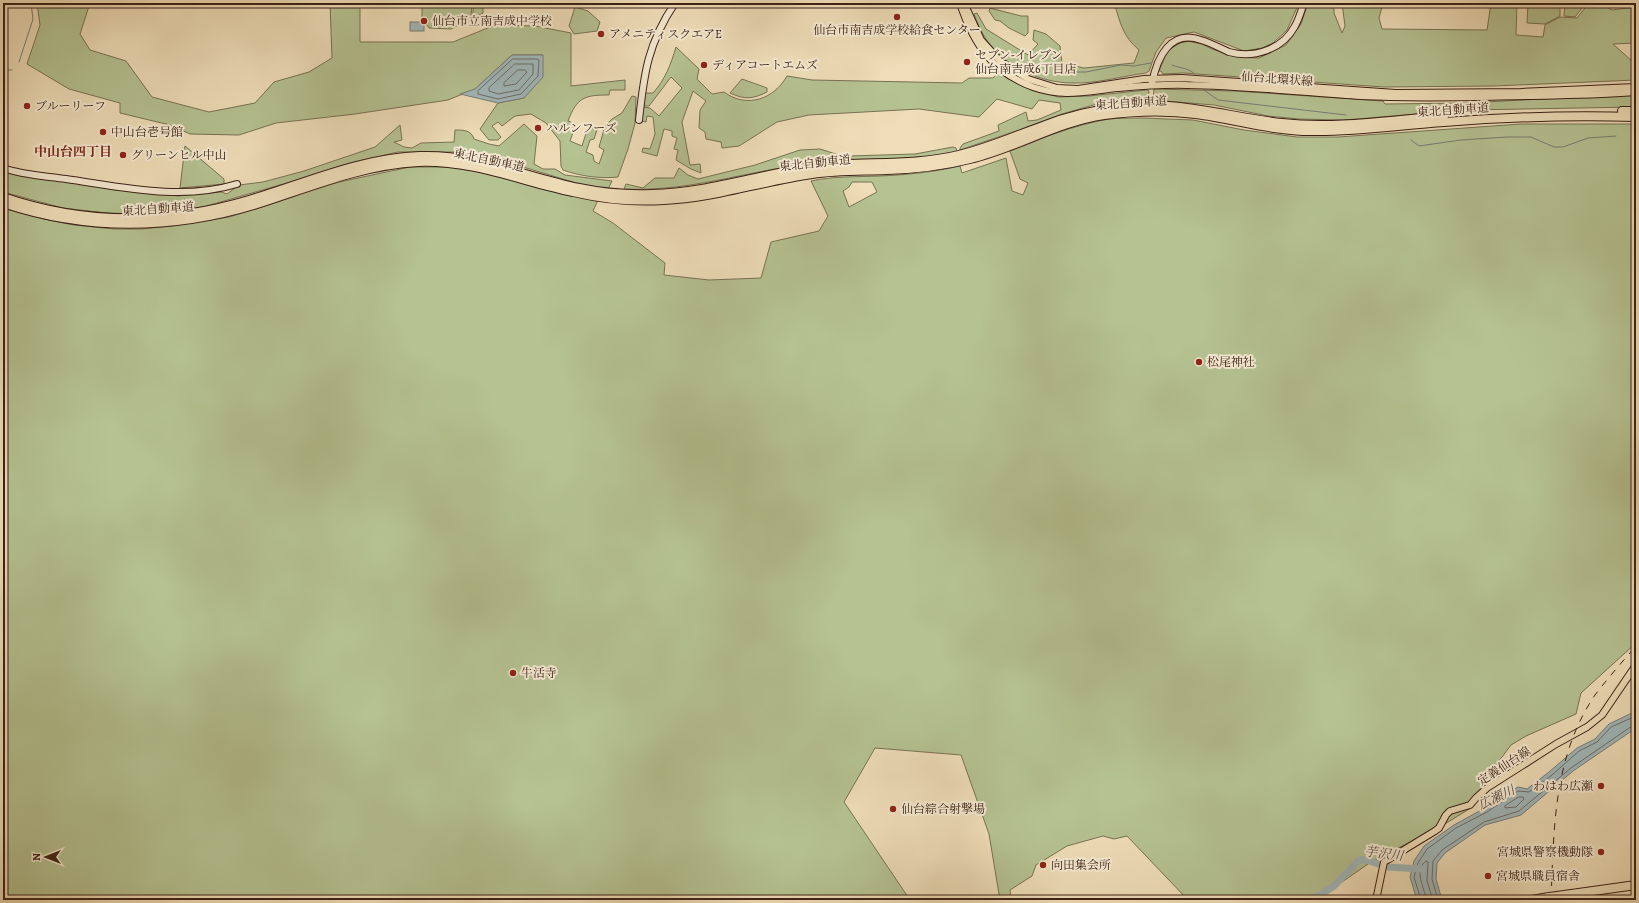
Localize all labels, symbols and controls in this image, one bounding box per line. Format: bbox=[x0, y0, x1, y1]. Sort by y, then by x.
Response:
marker: 仙台市南吉成学校給食センター bbox=[892, 12, 902, 22]
place label: 仙台市立南吉成中学校 bbox=[432, 13, 552, 29]
marker: 仙台市立南吉成中学校 bbox=[419, 16, 429, 26]
place label: 仙台市南吉成学校給食センター bbox=[813, 22, 981, 38]
place label: アメニティスクエアE bbox=[609, 26, 722, 42]
marker: アメニティスクエアE bbox=[596, 29, 606, 39]
place label: セブン-イレブン 仙台南吉成6丁目店 bbox=[975, 47, 1077, 77]
place label: ディアコートエムズ bbox=[712, 57, 818, 73]
marker: セブン-イレブン 仙台南吉成6丁目店 bbox=[962, 57, 972, 67]
marker: ディアコートエムズ bbox=[699, 60, 709, 70]
street label: 仙台北環状線 bbox=[1241, 69, 1313, 89]
street label: 東北自動車道 bbox=[1095, 93, 1167, 113]
place label: ブルーリーフ bbox=[35, 98, 106, 114]
street label: 東北自動車道 bbox=[1417, 100, 1489, 120]
marker: ブルーリーフ bbox=[22, 101, 32, 111]
place label: ハルンフーズ bbox=[546, 120, 617, 136]
marker: ハルンフーズ bbox=[533, 123, 543, 133]
place label: 中山台壱号館 bbox=[111, 124, 183, 140]
marker: 中山台壱号館 bbox=[98, 127, 108, 137]
district label: 中山台四丁目 bbox=[34, 143, 112, 160]
street label: 東北自動車道 bbox=[452, 145, 526, 175]
place label: グリーンヒル中山 bbox=[131, 147, 227, 163]
marker: グリーンヒル中山 bbox=[118, 150, 128, 160]
street label: 東北自動車道 bbox=[778, 151, 852, 175]
street label: 東北自動車道 bbox=[122, 199, 194, 219]
place label: 松尾神社 bbox=[1207, 354, 1255, 370]
marker: 松尾神社 bbox=[1194, 357, 1204, 367]
place label: 牛活寺 bbox=[521, 665, 557, 681]
marker: 牛活寺 bbox=[508, 668, 518, 678]
street label: 定義仙台線 bbox=[1474, 743, 1534, 789]
place label: わはわ広瀬 bbox=[1533, 778, 1593, 794]
water label: 広瀬川 bbox=[1475, 780, 1519, 814]
marker: わはわ広瀬 bbox=[1596, 781, 1606, 791]
place label: 仙台綜合射撃場 bbox=[901, 801, 985, 817]
marker: 仙台綜合射撃場 bbox=[888, 804, 898, 814]
north arrow bbox=[26, 837, 66, 877]
water label: 芋沢川 bbox=[1364, 843, 1406, 865]
place label: 宮城県警察機動隊 bbox=[1497, 844, 1593, 860]
marker: 宮城県警察機動隊 bbox=[1596, 847, 1606, 857]
text: N bbox=[29, 853, 44, 861]
place label: 向田集会所 bbox=[1051, 857, 1111, 873]
marker: 向田集会所 bbox=[1038, 860, 1048, 870]
place label: 宮城県職員宿舎 bbox=[1496, 868, 1580, 884]
marker: 宮城県職員宿舎 bbox=[1483, 871, 1493, 881]

